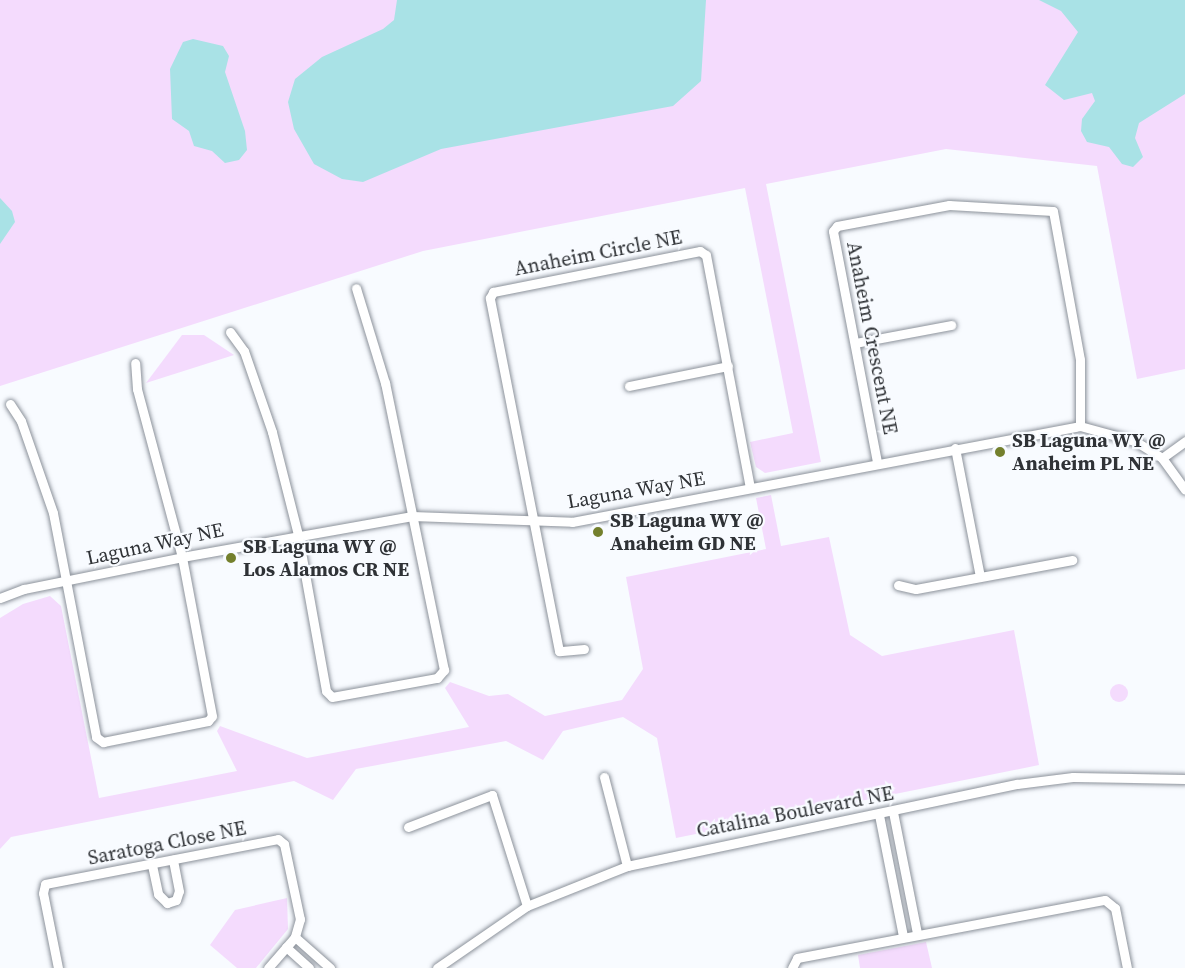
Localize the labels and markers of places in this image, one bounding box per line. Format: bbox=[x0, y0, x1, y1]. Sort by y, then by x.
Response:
place label: SB Laguna WY @ Anaheim PL NE bbox=[1012, 428, 1167, 475]
marker: SB Laguna WY @ Anaheim PL NE bbox=[993, 445, 1007, 459]
place label: SB Laguna WY @ Anaheim GD NE bbox=[610, 508, 765, 555]
marker: SB Laguna WY @ Anaheim GD NE bbox=[591, 525, 605, 539]
place label: SB Laguna WY @ Los Alamos CR NE bbox=[243, 534, 409, 581]
marker: SB Laguna WY @ Los Alamos CR NE bbox=[224, 551, 238, 565]

